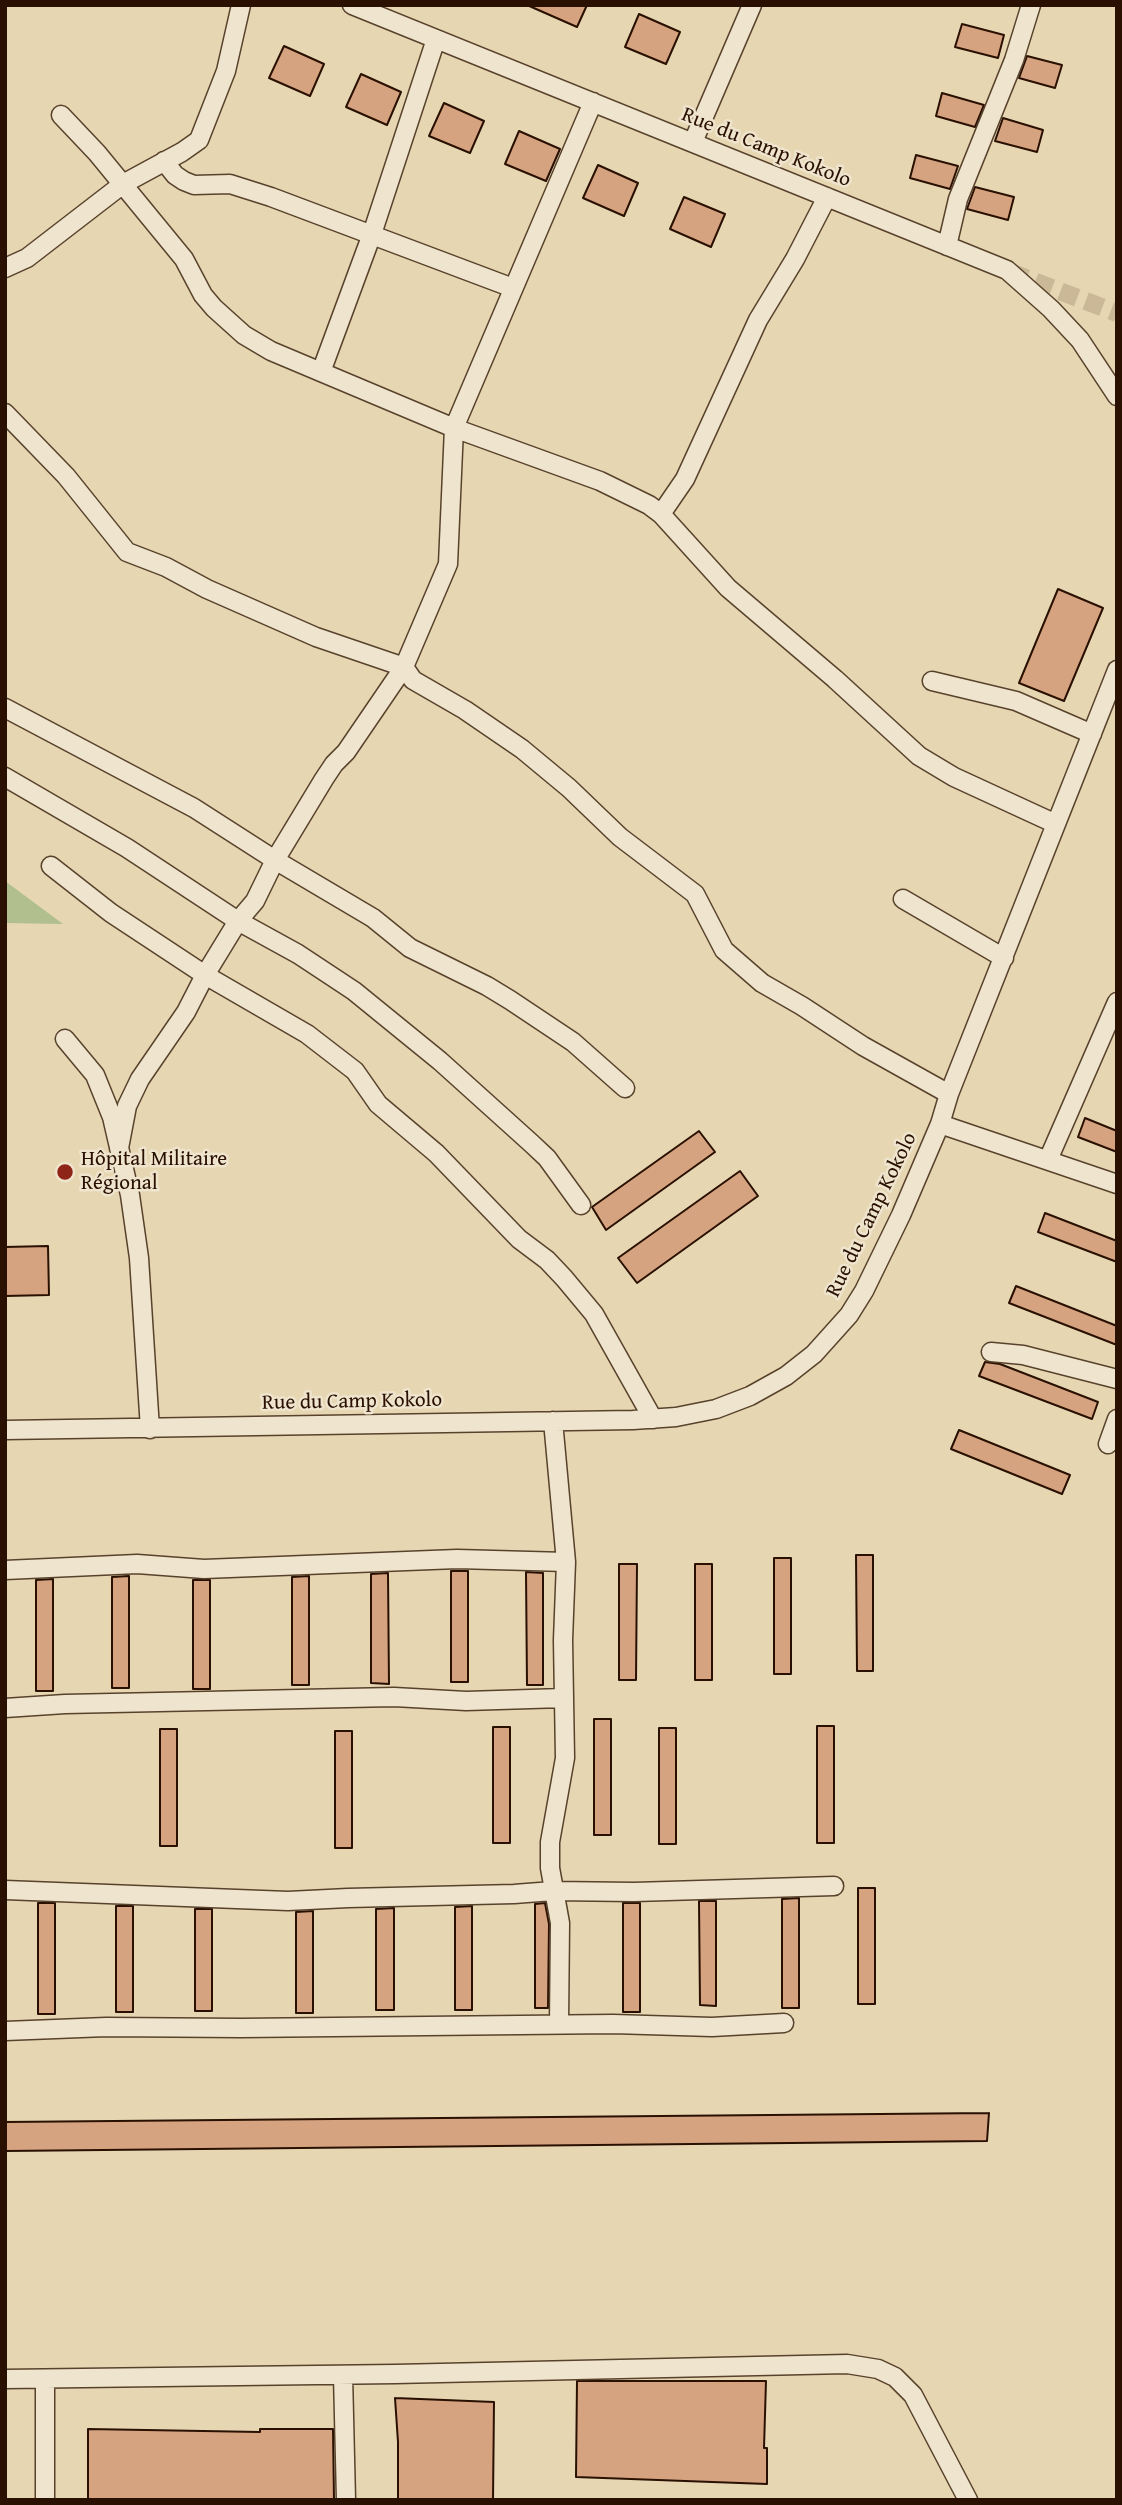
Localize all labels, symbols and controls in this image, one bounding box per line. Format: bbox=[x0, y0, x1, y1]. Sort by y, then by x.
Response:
street label: Rue du Camp Kokolo bbox=[678, 103, 854, 193]
street label: Rue du Camp Kokolo bbox=[821, 1128, 923, 1302]
place label: Hôpital Militaire Régional bbox=[81, 1147, 227, 1197]
marker: Hôpital Militaire Régional bbox=[55, 1162, 75, 1182]
street label: Rue du Camp Kokolo bbox=[262, 1388, 442, 1416]

